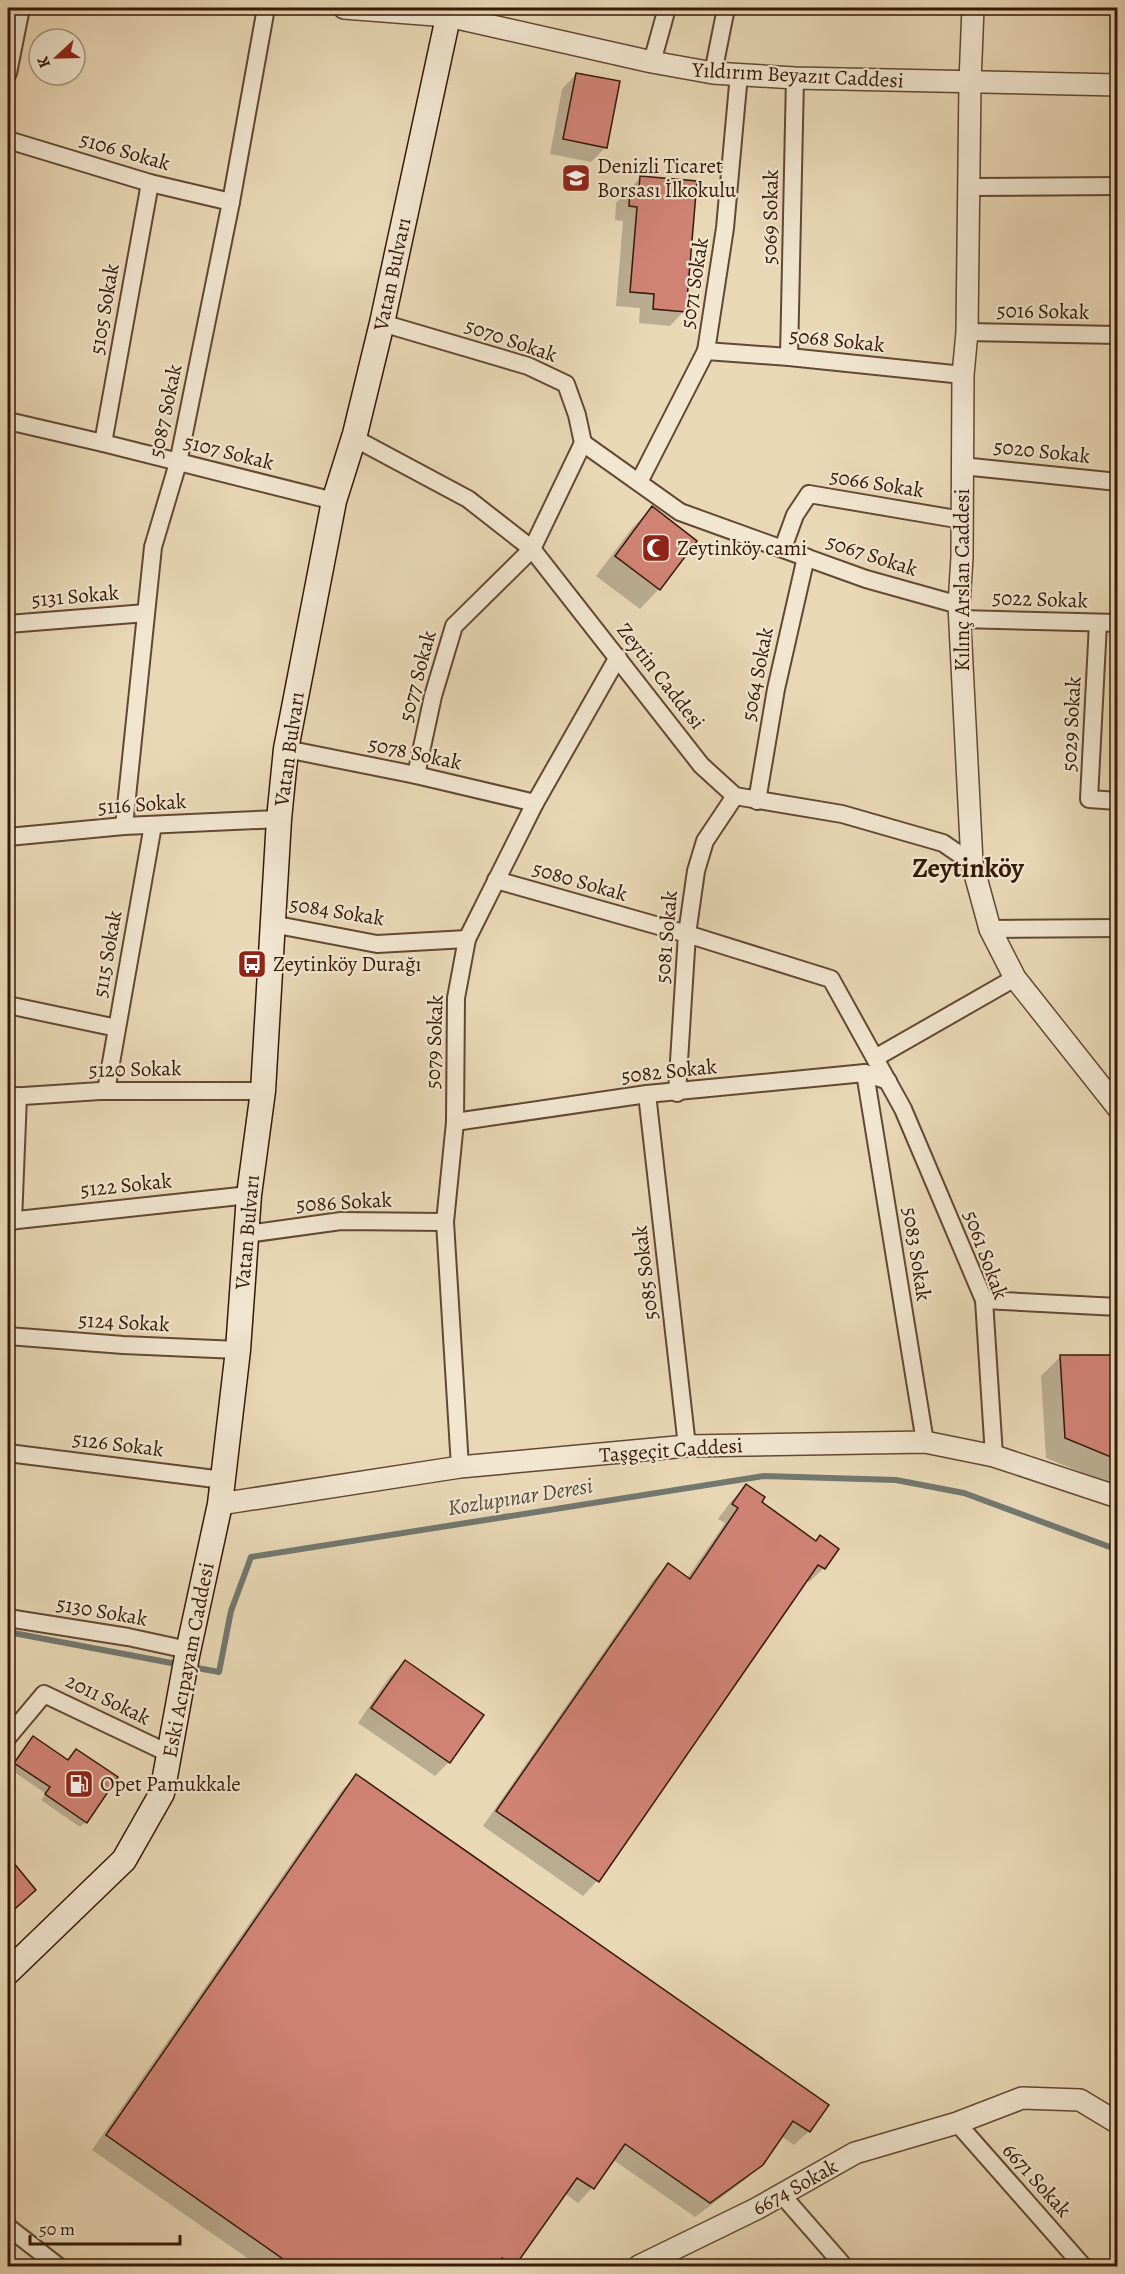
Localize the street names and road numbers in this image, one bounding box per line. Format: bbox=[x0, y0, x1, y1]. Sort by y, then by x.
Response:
street label: Yıldırım Beyazıt Caddesi bbox=[691, 55, 904, 95]
street label: 5106 Sokak bbox=[77, 125, 174, 177]
street label: 5069 Sokak bbox=[755, 169, 785, 265]
street label: Vatan Bulvarı bbox=[366, 215, 418, 334]
street label: 5071 Sokak bbox=[673, 235, 715, 331]
street label: 5105 Sokak bbox=[82, 261, 126, 357]
street label: 5016 Sokak bbox=[996, 296, 1090, 326]
street label: 5070 Sokak bbox=[461, 311, 561, 369]
street label: 5068 Sokak bbox=[788, 321, 887, 359]
street label: 5087 Sokak bbox=[141, 361, 189, 460]
street label: 5107 Sokak bbox=[181, 427, 277, 477]
street label: 5020 Sokak bbox=[992, 432, 1092, 470]
street label: 5066 Sokak bbox=[828, 462, 927, 504]
street label: Kılınç Arslan Caddesi bbox=[948, 488, 976, 671]
street label: 5067 Sokak bbox=[823, 527, 922, 583]
street label: 5131 Sokak bbox=[30, 578, 120, 614]
street label: 5022 Sokak bbox=[992, 583, 1089, 615]
street label: Zeytin Caddesi bbox=[611, 617, 711, 735]
street label: 5064 Sokak bbox=[734, 624, 780, 723]
street label: 5077 Sokak bbox=[391, 627, 443, 725]
street label: 5029 Sokak bbox=[1055, 675, 1088, 772]
street label: Vatan Bulvarı bbox=[267, 690, 311, 809]
street label: 5078 Sokak bbox=[366, 729, 465, 777]
street label: 5116 Sokak bbox=[97, 787, 188, 821]
street label: 5080 Sokak bbox=[529, 854, 631, 908]
street label: 5081 Sokak bbox=[648, 889, 684, 985]
street label: 5084 Sokak bbox=[288, 890, 387, 932]
street label: 5115 Sokak bbox=[86, 908, 129, 1000]
street label: 5079 Sokak bbox=[418, 994, 450, 1090]
street label: 5082 Sokak bbox=[620, 1052, 719, 1090]
street label: 5120 Sokak bbox=[88, 1054, 182, 1084]
street label: 5122 Sokak bbox=[79, 1166, 174, 1204]
street label: Vatan Bulvarı bbox=[228, 1173, 266, 1292]
street label: 5086 Sokak bbox=[295, 1185, 393, 1218]
street label: 5083 Sokak bbox=[896, 1205, 938, 1304]
street label: 5061 Sokak bbox=[957, 1207, 1015, 1304]
street label: 5085 Sokak bbox=[625, 1224, 665, 1322]
street label: 5124 Sokak bbox=[78, 1306, 171, 1338]
street label: 5126 Sokak bbox=[71, 1425, 166, 1464]
street label: Taşgeçit Caddesi bbox=[598, 1431, 744, 1469]
street label: Eski Acıpayam Caddesi bbox=[155, 1560, 221, 1760]
street label: 5130 Sokak bbox=[54, 1589, 150, 1633]
street label: 2011 Sokak bbox=[61, 1666, 156, 1732]
street label: 6671 Sokak bbox=[996, 2137, 1078, 2224]
street label: 6674 Sokak bbox=[747, 2152, 843, 2222]

